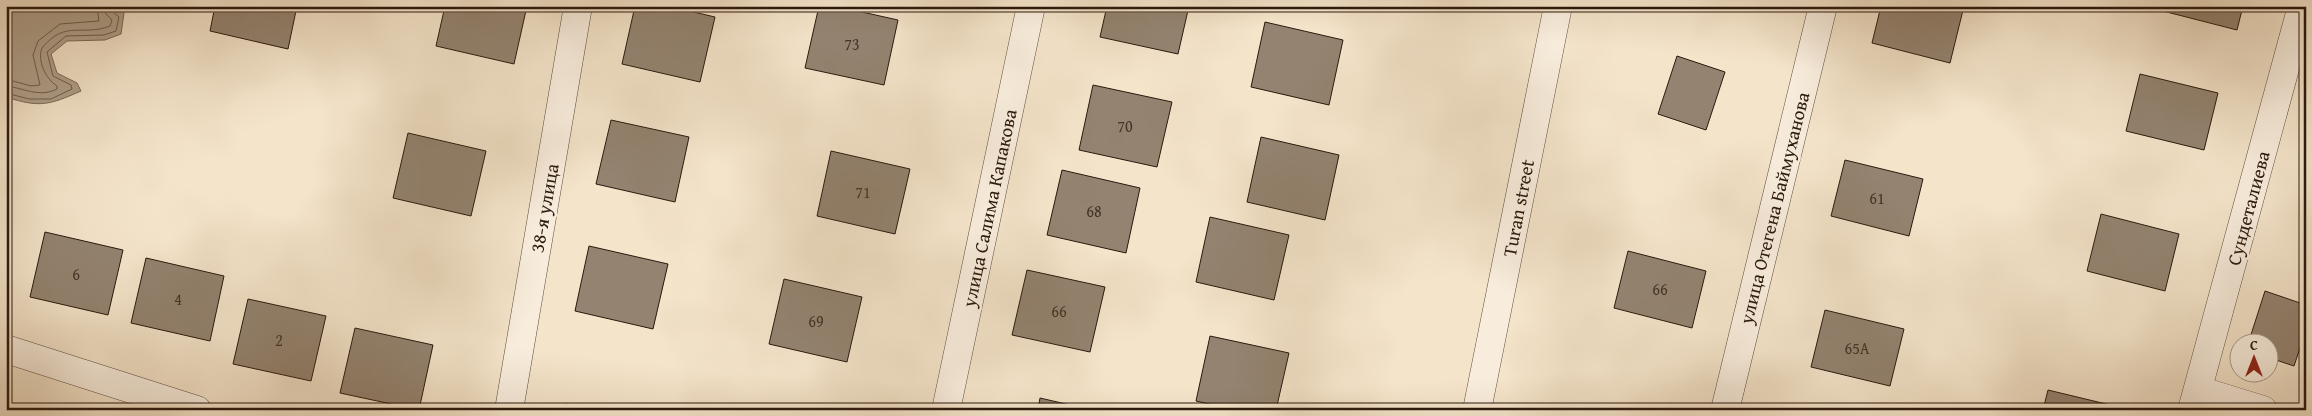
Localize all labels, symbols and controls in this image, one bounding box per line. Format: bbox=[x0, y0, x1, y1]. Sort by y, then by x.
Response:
house number: 73 bbox=[844, 32, 860, 56]
street label: улица Отегена Баймуханова bbox=[1731, 89, 1816, 328]
street label: улица Салима Капакова bbox=[954, 106, 1024, 311]
house number: 70 bbox=[1117, 114, 1133, 138]
street label: Сундеталиева bbox=[2219, 148, 2277, 268]
street label: Turan street bbox=[1495, 157, 1541, 259]
street label: 38-я улица bbox=[522, 161, 566, 255]
house number: 71 bbox=[855, 180, 871, 204]
house number: 61 bbox=[1869, 186, 1885, 210]
house number: 68 bbox=[1086, 199, 1102, 223]
house number: 6 bbox=[72, 262, 80, 286]
house number: 66 bbox=[1652, 277, 1668, 301]
house number: 4 bbox=[174, 287, 182, 311]
house number: 66 bbox=[1051, 299, 1067, 323]
house number: 69 bbox=[808, 309, 824, 333]
house number: 2 bbox=[275, 328, 283, 352]
north arrow bbox=[2230, 334, 2280, 384]
text: С bbox=[2250, 335, 2258, 355]
house number: 65А bbox=[1844, 336, 1870, 360]

